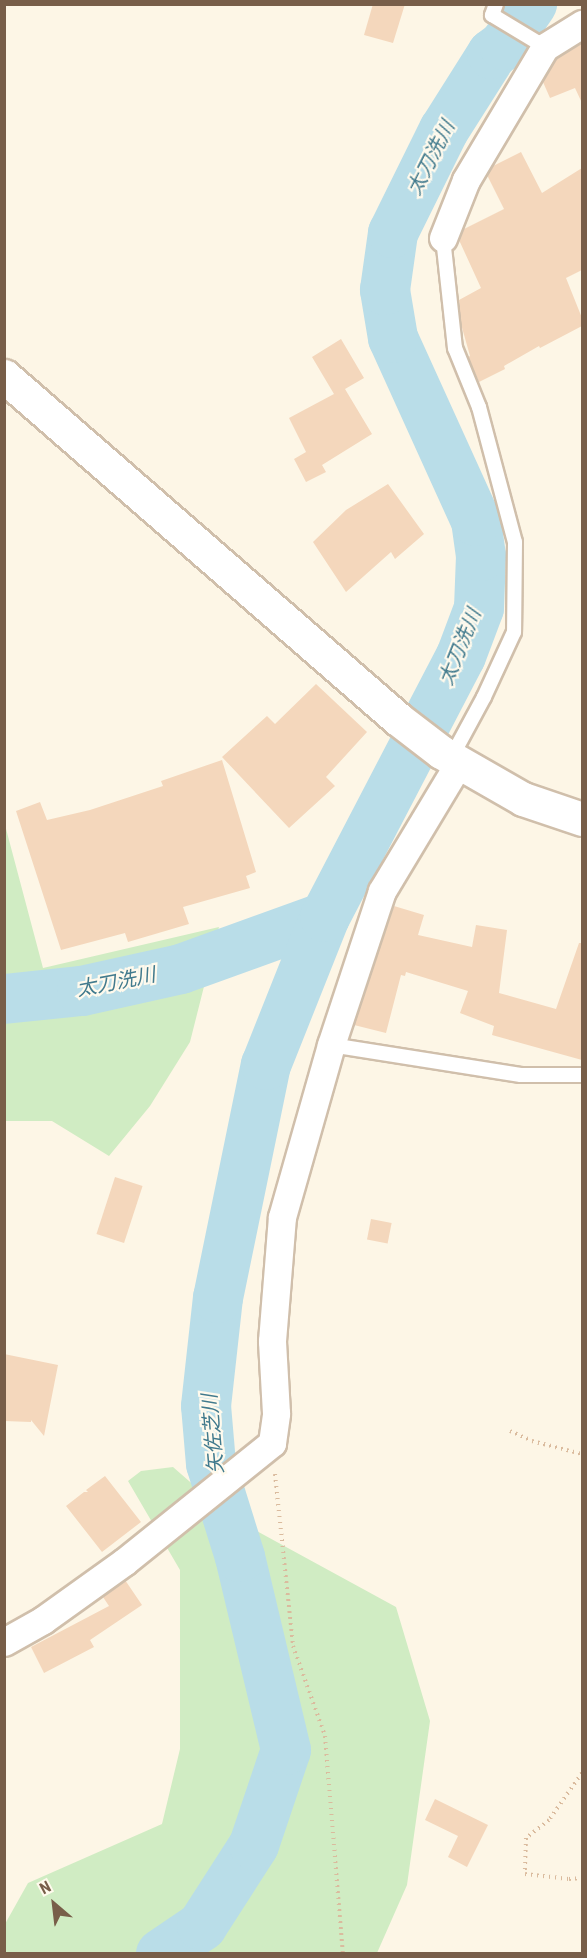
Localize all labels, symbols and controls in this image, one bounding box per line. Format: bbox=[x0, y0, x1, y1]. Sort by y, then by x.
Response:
water label: 太刀洗川 bbox=[402, 117, 460, 199]
water label: 太刀洗川 bbox=[434, 605, 486, 689]
water label: 太刀洗川 bbox=[74, 963, 158, 1001]
water label: 矢佐芝川 bbox=[198, 1393, 228, 1475]
north arrow bbox=[24, 1874, 84, 1934]
text: N bbox=[37, 1877, 54, 1898]

